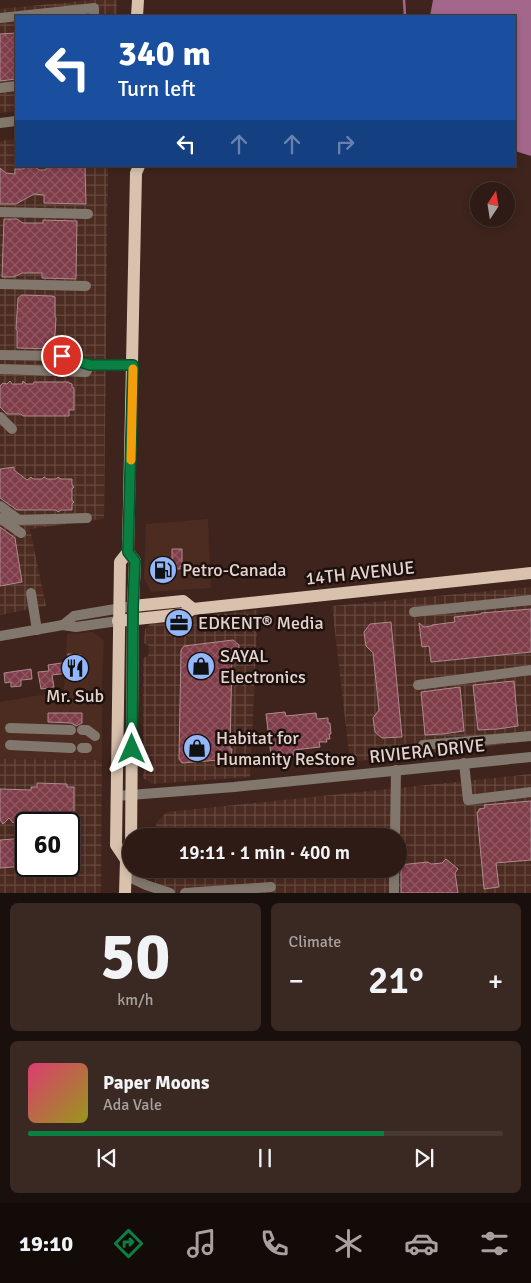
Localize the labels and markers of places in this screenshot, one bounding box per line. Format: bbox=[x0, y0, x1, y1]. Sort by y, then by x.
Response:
pin bbox=[41, 335, 83, 377]
fuel station icon: Petro-Canada bbox=[148, 555, 178, 585]
place label: Petro-Canada bbox=[182, 559, 286, 581]
office icon: EDKENT® Media bbox=[164, 608, 194, 638]
place label: EDKENT® Media bbox=[198, 612, 324, 634]
place label: SAYAL Electronics bbox=[220, 645, 306, 688]
shop icon: SAYAL Electronics bbox=[186, 651, 216, 681]
restaurant icon: Mr. Sub bbox=[60, 653, 90, 683]
place label: Mr. Sub bbox=[46, 685, 104, 707]
place label: Habitat for Humanity ReStore bbox=[216, 727, 355, 770]
shop icon: Habitat for Humanity ReStore bbox=[182, 733, 212, 763]

